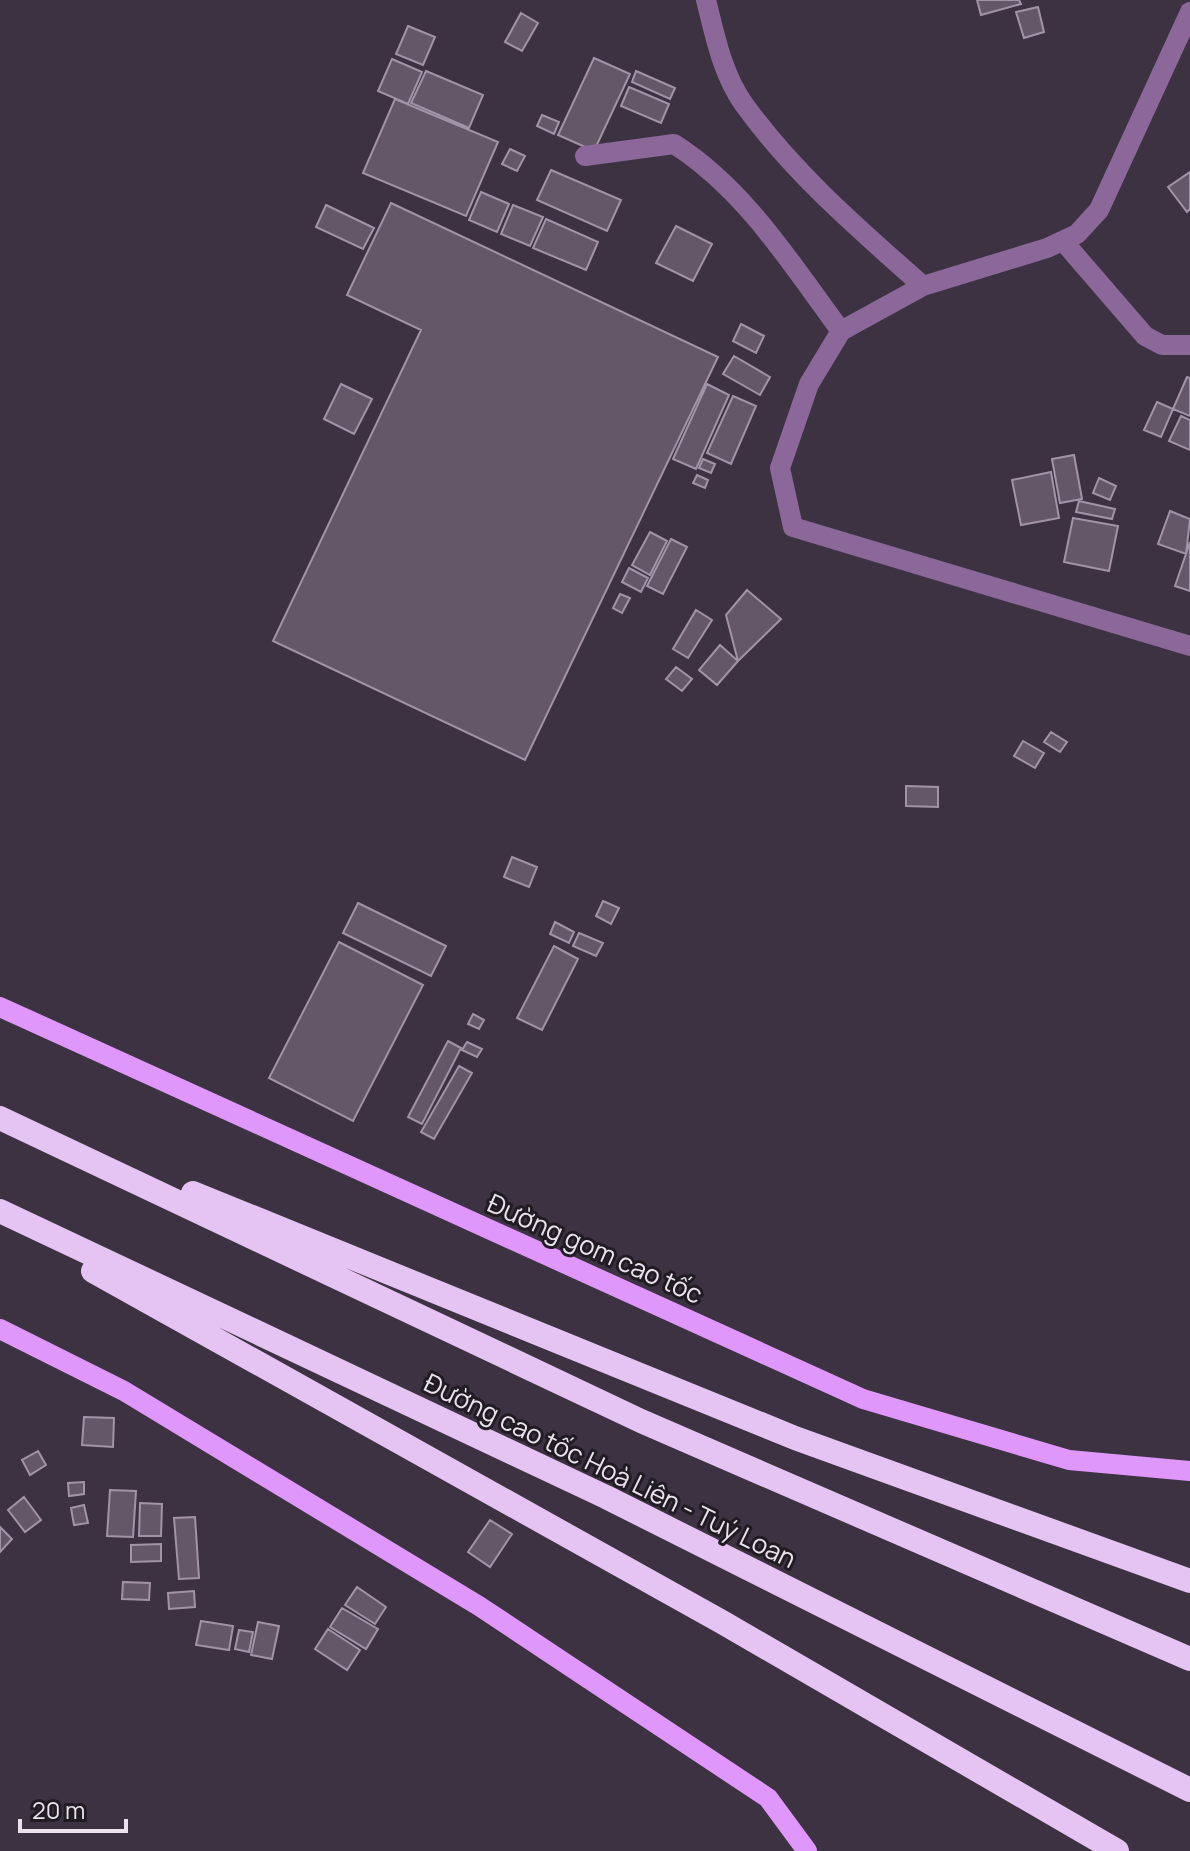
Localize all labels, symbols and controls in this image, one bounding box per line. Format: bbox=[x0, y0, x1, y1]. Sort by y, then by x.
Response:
street label: Đường gom cao tốc bbox=[482, 1185, 709, 1312]
street label: Đường cao tốc Hoà Liên - Tuý Loan bbox=[418, 1364, 802, 1576]
scale bar bbox=[20, 1783, 126, 1833]
text: 20 m bbox=[32, 1793, 85, 1826]

